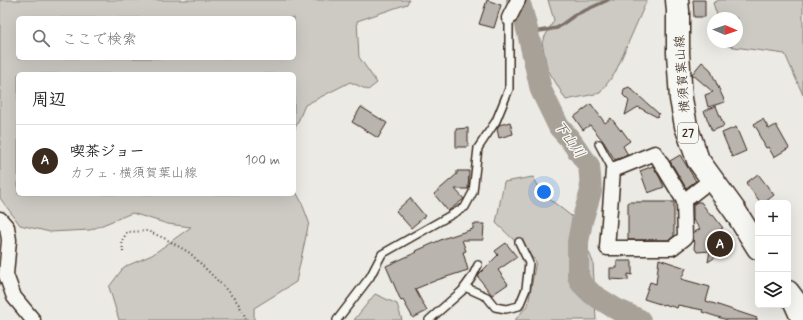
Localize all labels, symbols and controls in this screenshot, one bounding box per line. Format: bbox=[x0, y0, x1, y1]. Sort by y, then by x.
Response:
north arrow bbox=[707, 12, 743, 48]
search box bbox=[16, 16, 296, 60]
icon: search bbox=[30, 27, 52, 49]
text: ここで検索 bbox=[62, 30, 137, 50]
street label: 横須賀葉山線 bbox=[671, 33, 694, 113]
text: 周辺 bbox=[32, 89, 66, 111]
water label: 下山川 bbox=[550, 117, 589, 162]
road number: 27 bbox=[678, 123, 698, 143]
text: 喫茶ジョー bbox=[70, 142, 144, 162]
text: A bbox=[41, 152, 49, 169]
text: 100 m bbox=[245, 152, 280, 169]
text: カフェ · 横須賀葉山線 bbox=[70, 165, 197, 182]
your location bbox=[534, 182, 554, 202]
map controls bbox=[755, 200, 791, 308]
button: + bbox=[755, 200, 791, 236]
pin: A bbox=[707, 229, 733, 259]
button: − bbox=[755, 236, 791, 272]
button: layers bbox=[755, 272, 791, 308]

